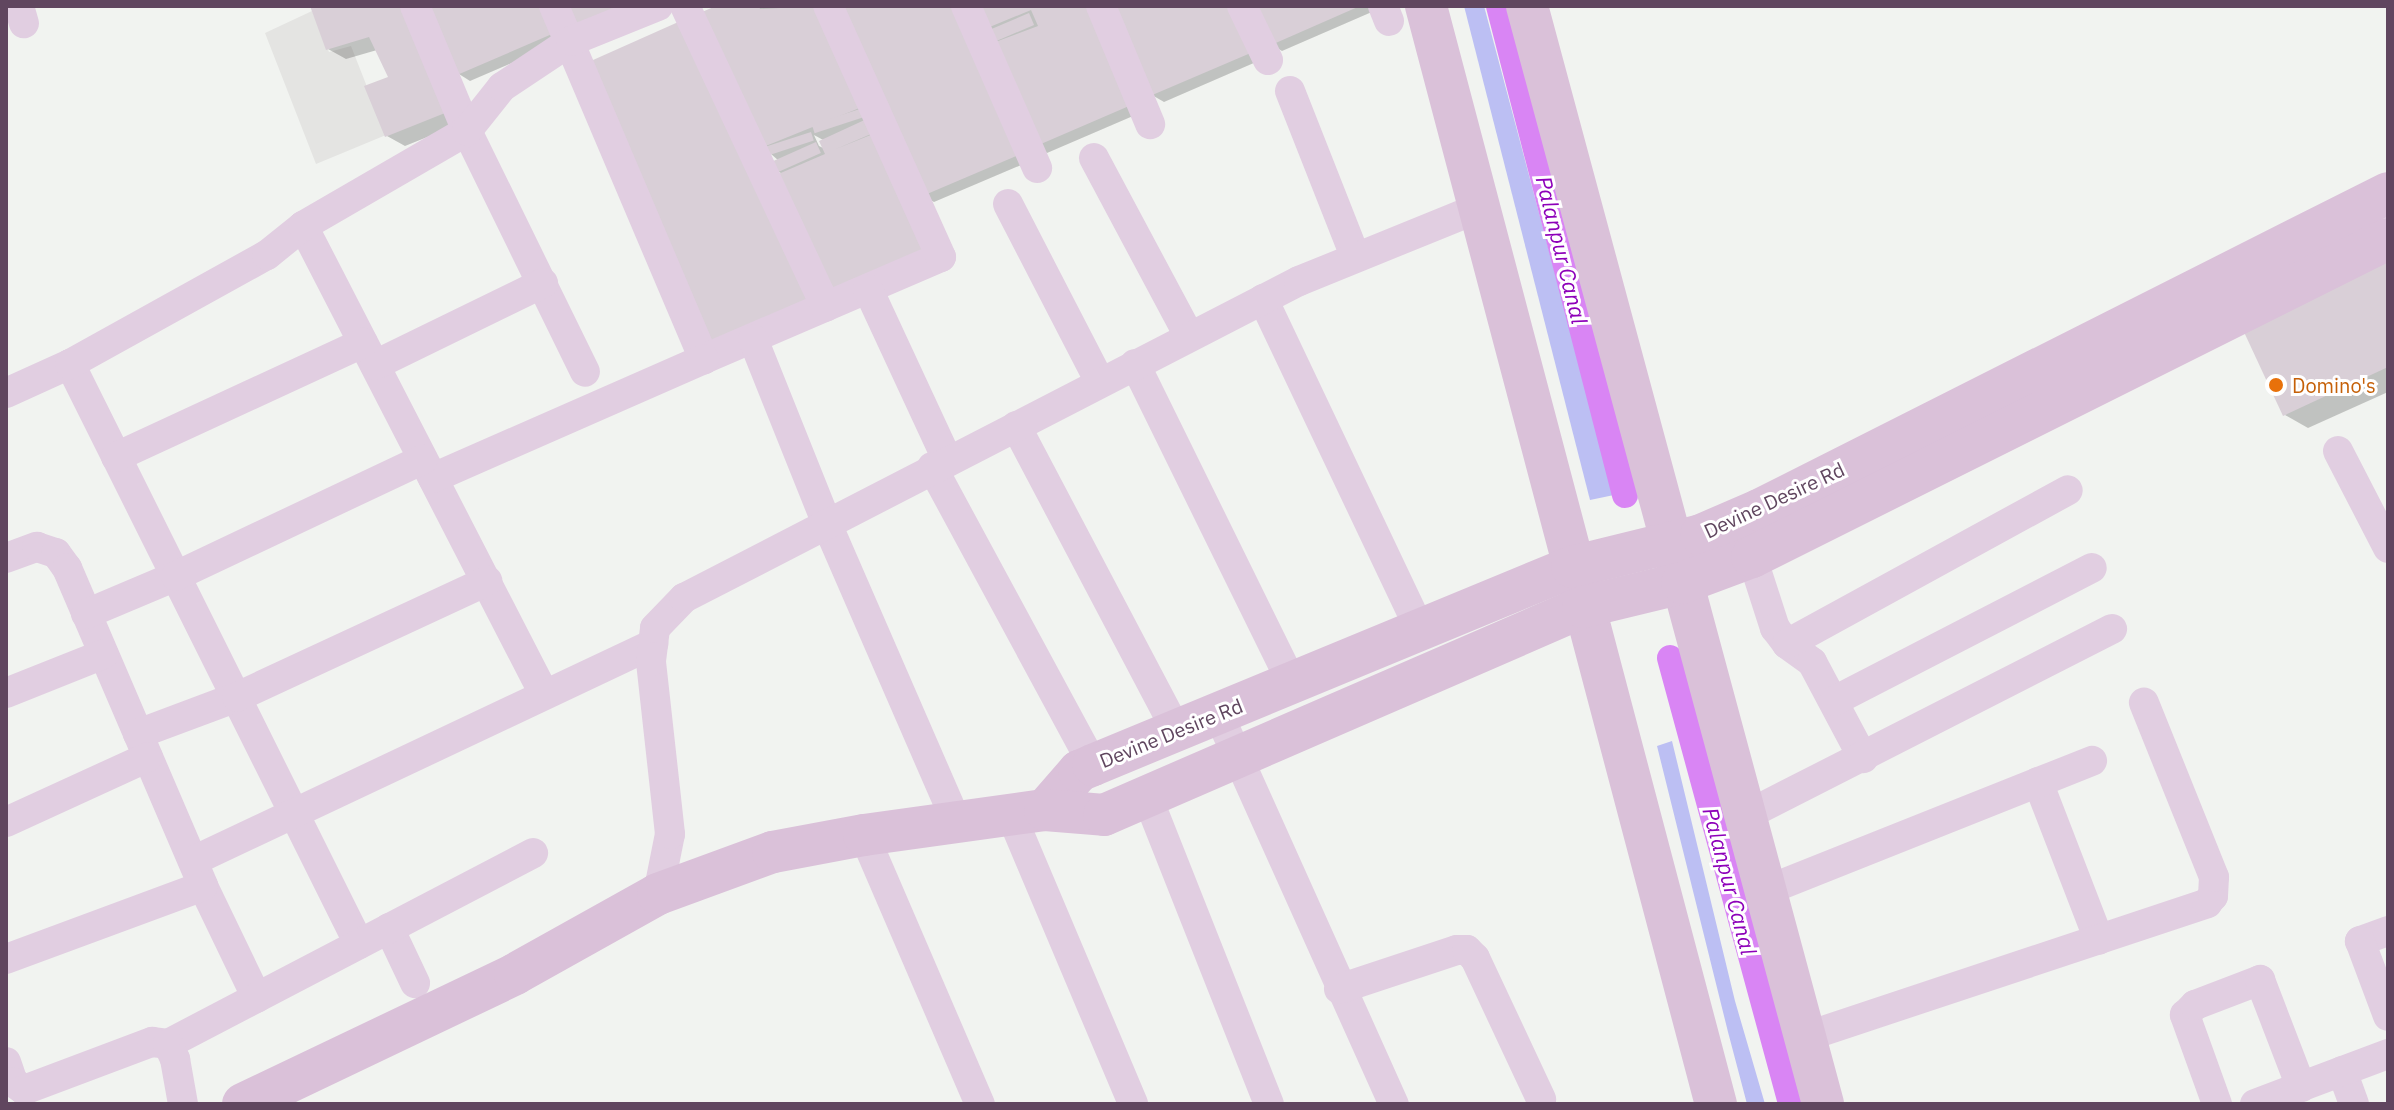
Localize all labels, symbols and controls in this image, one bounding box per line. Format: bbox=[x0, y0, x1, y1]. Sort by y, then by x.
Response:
water label: Palanpur Canal bbox=[1531, 173, 1593, 327]
place label: Domino's bbox=[2292, 373, 2376, 397]
marker: Domino's bbox=[2267, 376, 2285, 394]
street label: Devine Desire Rd bbox=[1700, 457, 1848, 543]
street label: Devine Desire Rd bbox=[1096, 693, 1246, 773]
water label: Palanpur Canal bbox=[1698, 804, 1762, 958]

